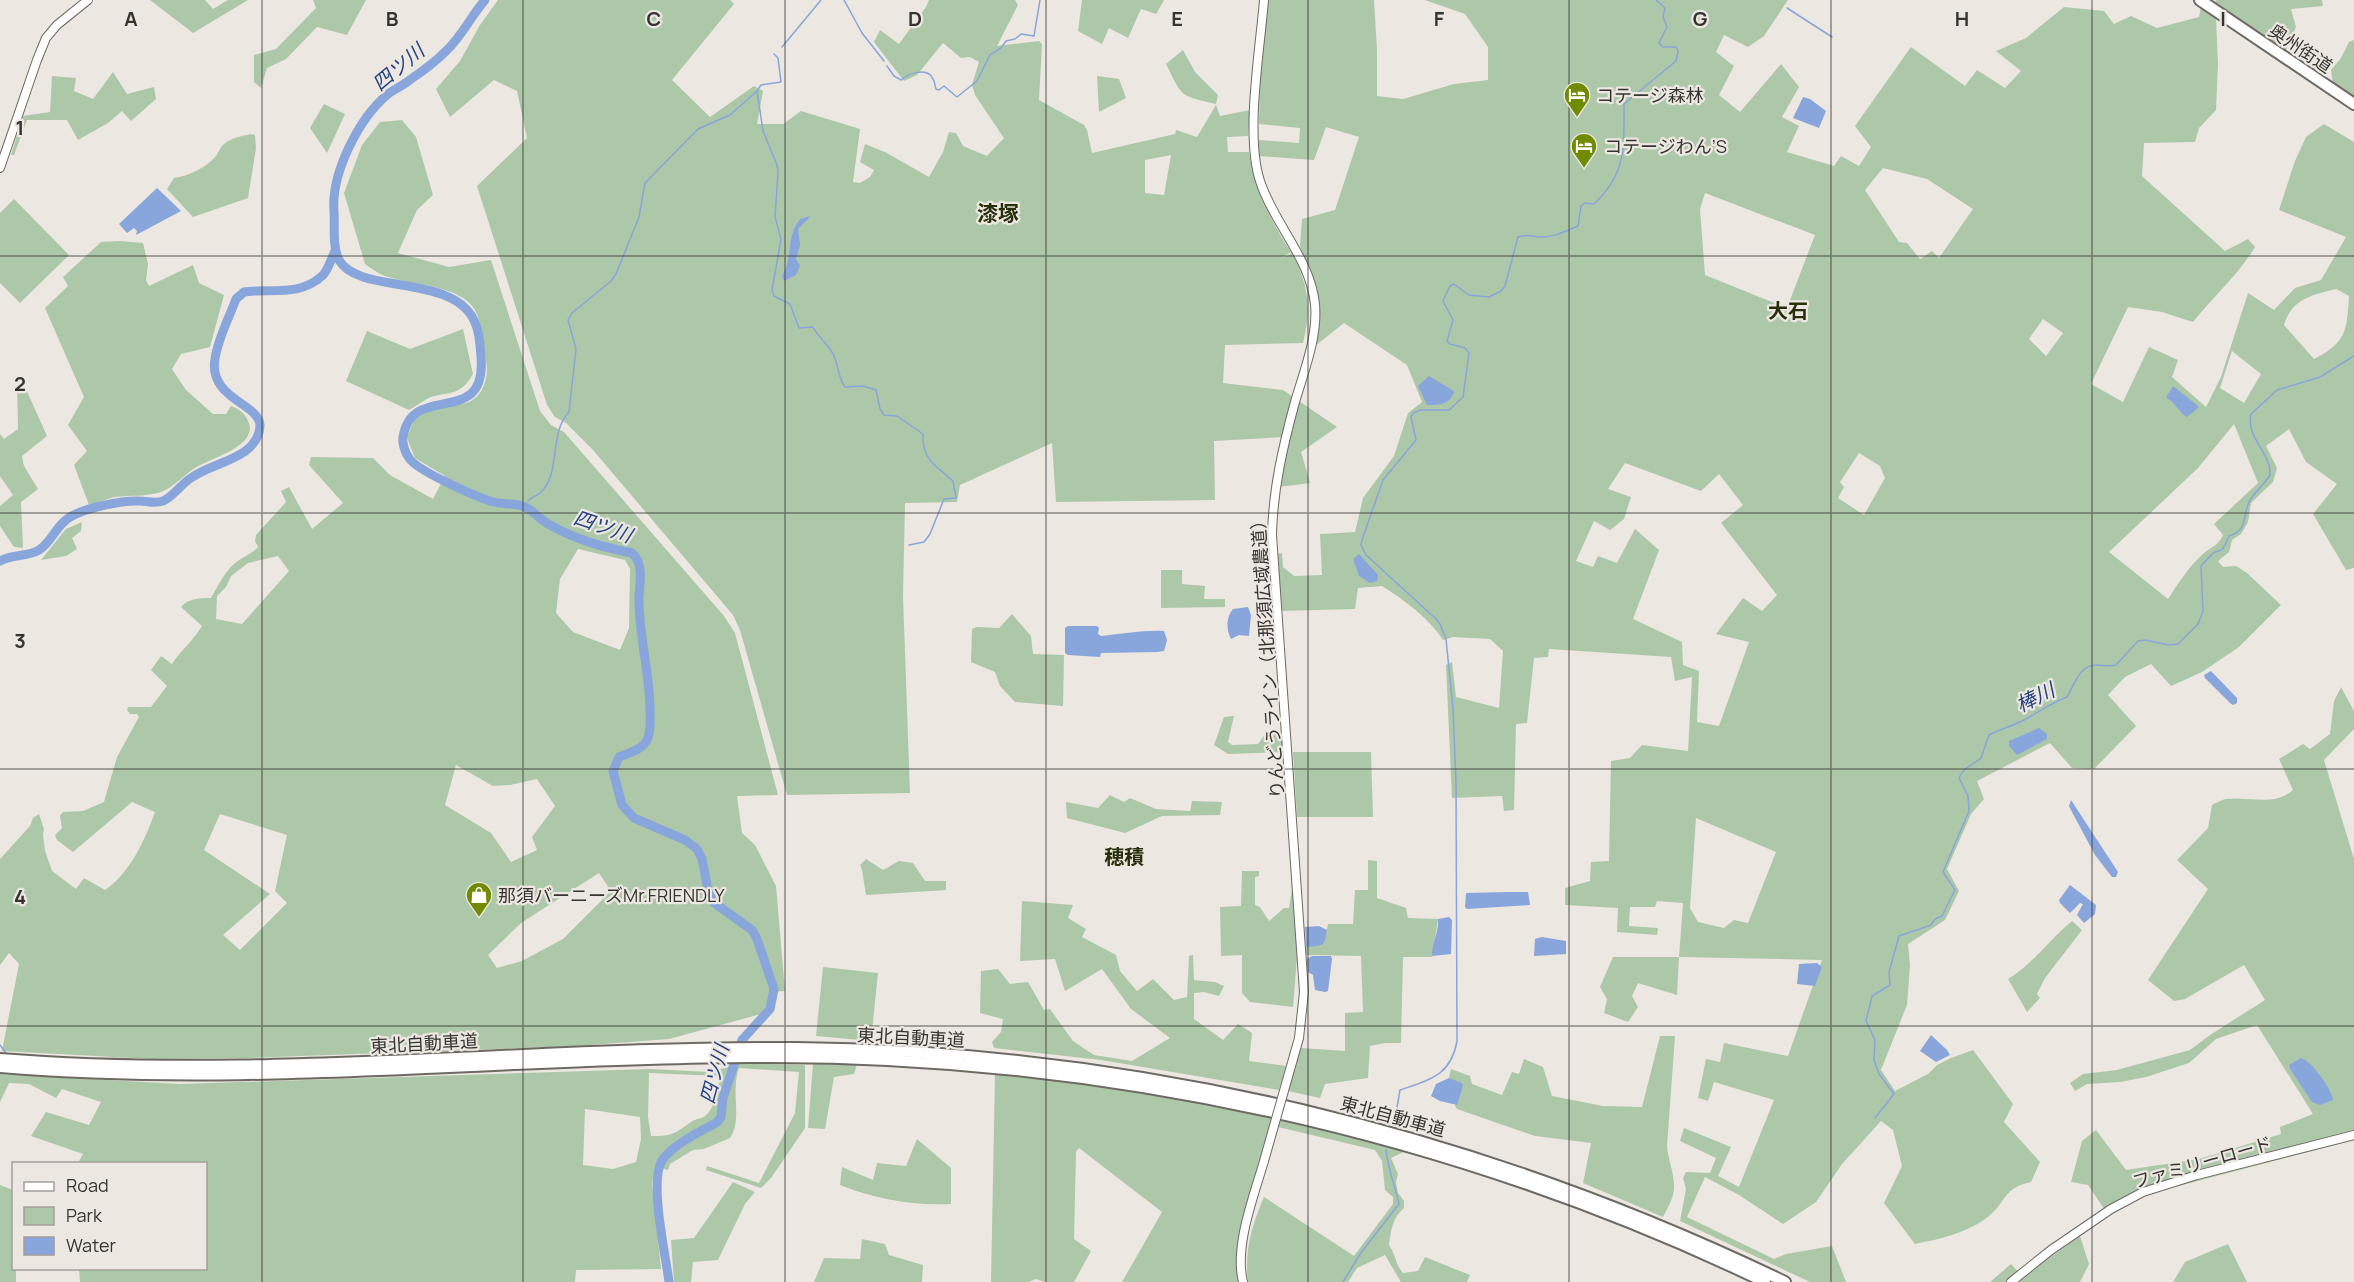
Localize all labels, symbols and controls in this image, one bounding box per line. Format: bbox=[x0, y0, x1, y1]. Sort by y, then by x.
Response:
text: A bbox=[124, 5, 138, 32]
text: B bbox=[386, 5, 399, 32]
text: C bbox=[647, 5, 661, 32]
text: D bbox=[908, 5, 922, 32]
text: E bbox=[1171, 5, 1183, 32]
text: F bbox=[1434, 5, 1445, 32]
text: G bbox=[1693, 5, 1708, 32]
text: H bbox=[1955, 5, 1969, 32]
text: I bbox=[2220, 5, 2226, 32]
street label: 奥州街道 bbox=[2264, 18, 2338, 78]
water label: 四ツ川 bbox=[366, 36, 431, 97]
hotel icon: コテージ森林 bbox=[1562, 80, 1592, 118]
place label: コテージ森林 bbox=[1596, 83, 1704, 107]
text: 1 bbox=[16, 114, 24, 141]
hotel icon: コテージわん’S bbox=[1569, 131, 1599, 169]
place label: コテージわん’S bbox=[1604, 134, 1727, 158]
district label: 漆塚 bbox=[977, 199, 1019, 227]
district label: 大石 bbox=[1768, 297, 1808, 324]
text: 2 bbox=[14, 370, 26, 397]
water label: 四ツ川 bbox=[570, 503, 638, 549]
street label: りんどうライン（北那須広域農道） bbox=[1245, 511, 1289, 799]
text: 3 bbox=[14, 627, 26, 654]
water label: 棒川 bbox=[2011, 675, 2061, 718]
district label: 穂積 bbox=[1104, 843, 1144, 870]
shop icon: 那須バーニーズMr.FRIENDLY bbox=[464, 880, 494, 918]
text: 4 bbox=[14, 883, 26, 910]
place label: 那須バーニーズMr.FRIENDLY bbox=[498, 883, 726, 907]
street label: 東北自動車道 bbox=[856, 1022, 966, 1052]
street label: 東北自動車道 bbox=[369, 1028, 479, 1058]
water label: 四ツ川 bbox=[693, 1040, 735, 1106]
street label: 東北自動車道 bbox=[1338, 1090, 1448, 1142]
street label: ファミリーロード bbox=[2129, 1131, 2275, 1193]
legend bbox=[12, 1162, 207, 1270]
text: Road bbox=[66, 1173, 109, 1197]
text: Park bbox=[66, 1203, 103, 1227]
text: Water bbox=[66, 1233, 116, 1257]

